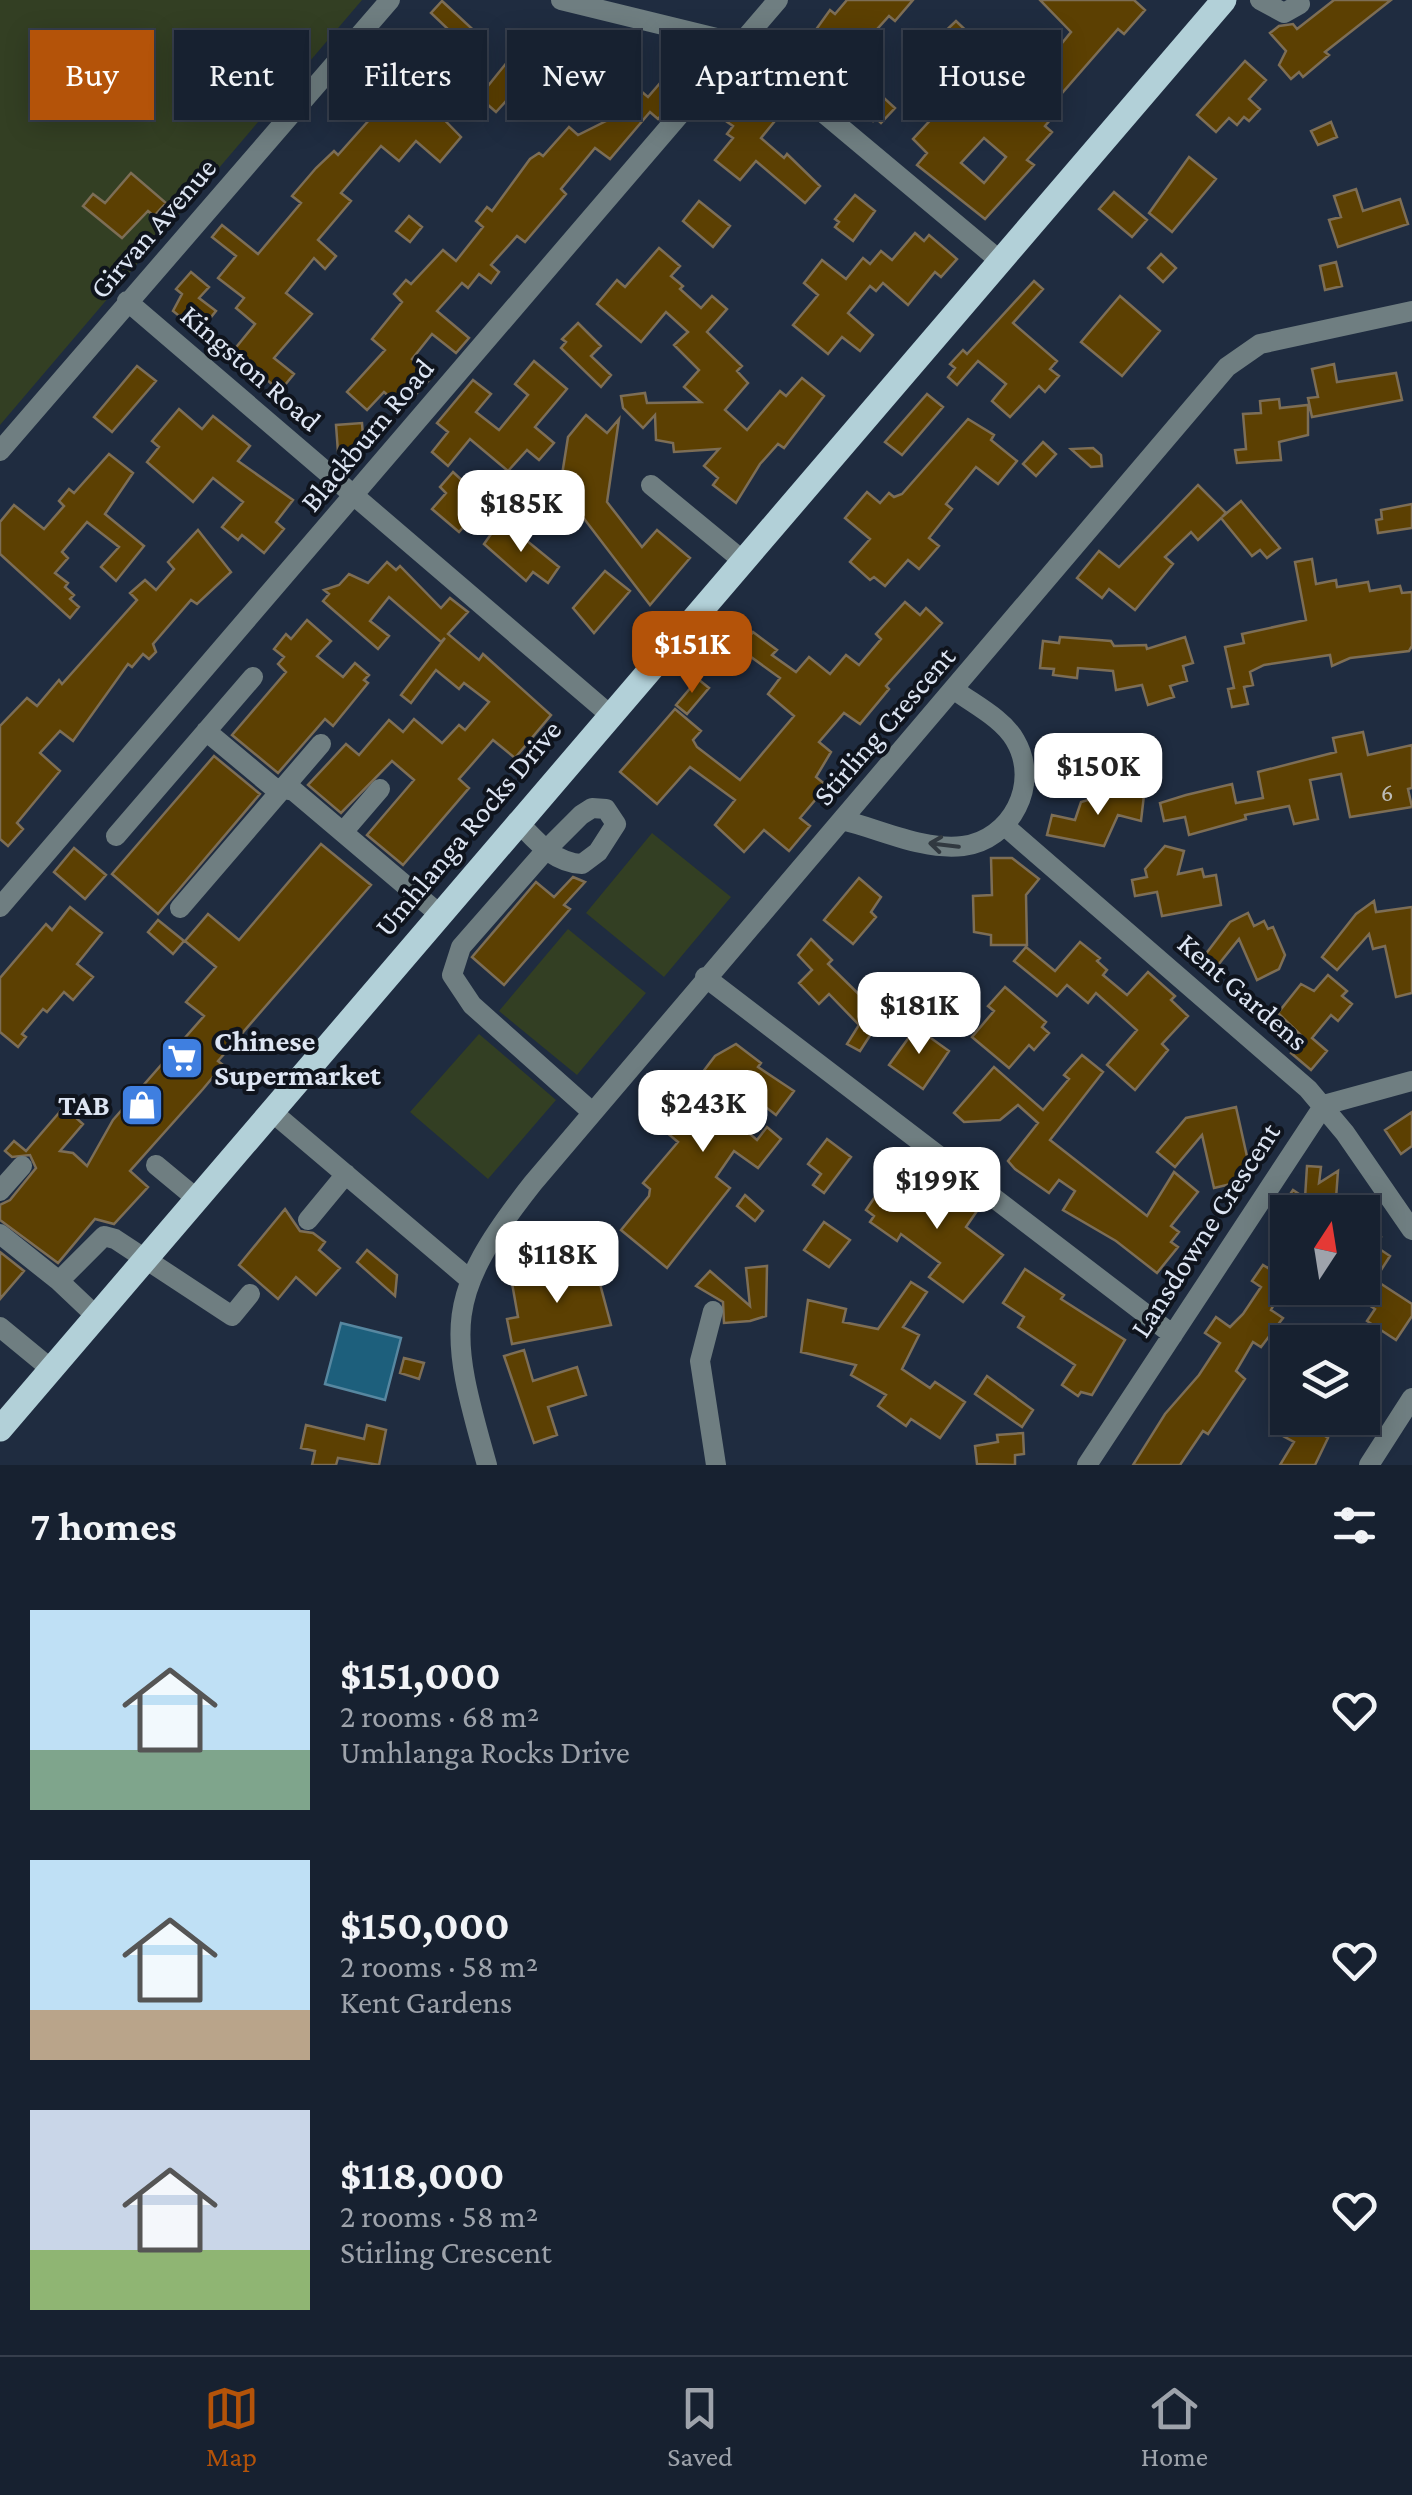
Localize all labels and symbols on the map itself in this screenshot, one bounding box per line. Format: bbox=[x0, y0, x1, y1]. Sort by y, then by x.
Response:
street label: Girvan Avenue bbox=[83, 151, 223, 305]
street label: Kingston Road bbox=[174, 298, 328, 438]
street label: Blackburn Road bbox=[293, 352, 440, 518]
pin: $185K bbox=[451, 470, 591, 555]
pin: $151K bbox=[622, 611, 762, 696]
street label: Stirling Crescent bbox=[806, 639, 963, 812]
street label: Umhlanga Rocks Drive bbox=[368, 713, 568, 943]
pin: $150K bbox=[1028, 733, 1168, 818]
house number: 6 bbox=[1381, 779, 1393, 806]
one-way arrow bbox=[928, 835, 960, 854]
street label: Kent Gardens bbox=[1172, 926, 1315, 1057]
pin: $181K bbox=[849, 972, 989, 1057]
place label: Chinese Supermarket bbox=[214, 1024, 381, 1091]
supermarket icon: Chinese Supermarket bbox=[159, 1035, 205, 1081]
pin: $243K bbox=[633, 1070, 773, 1155]
shop icon: TAB bbox=[119, 1082, 165, 1128]
place label: TAB bbox=[58, 1088, 110, 1121]
street label: Lansdowne Crescent bbox=[1123, 1116, 1287, 1343]
pin: $199K bbox=[867, 1147, 1007, 1232]
north arrow bbox=[1270, 1195, 1380, 1305]
pin: $118K bbox=[487, 1221, 627, 1306]

